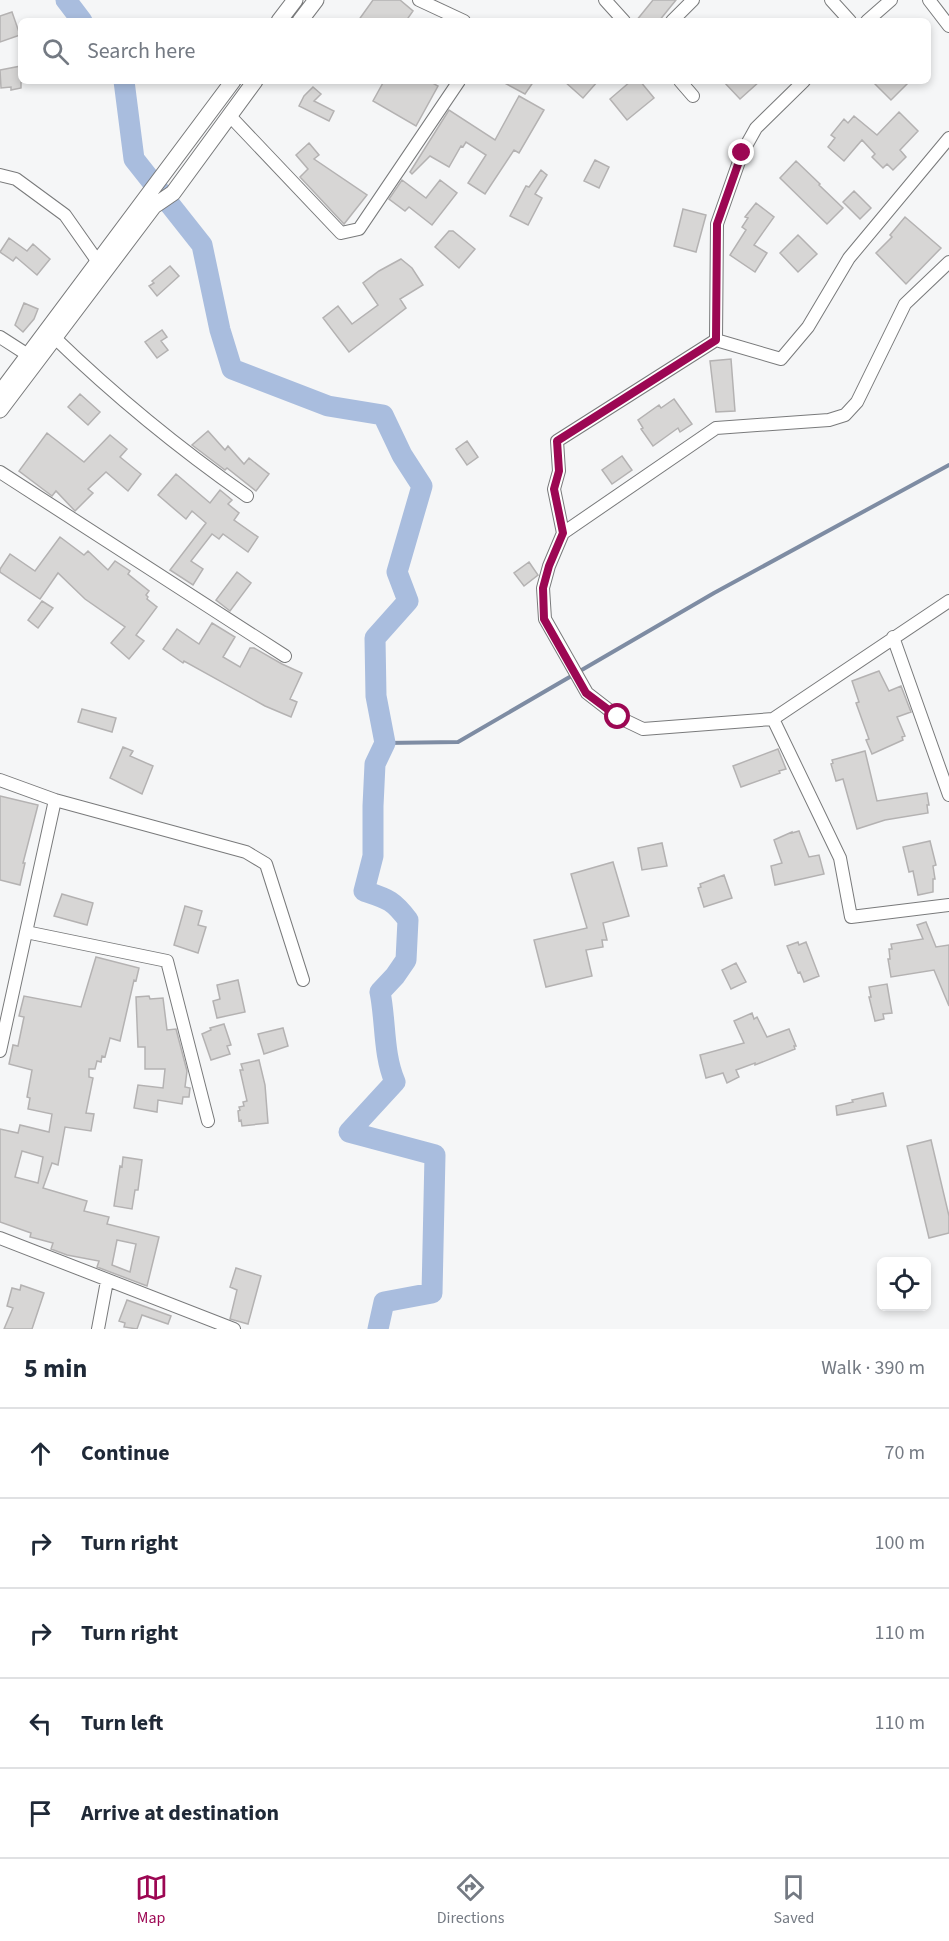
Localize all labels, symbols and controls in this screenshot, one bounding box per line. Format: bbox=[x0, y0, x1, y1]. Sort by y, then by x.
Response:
search box bbox=[18, 18, 931, 84]
icon: search bbox=[39, 35, 72, 68]
text: Search here bbox=[87, 35, 195, 67]
route end bbox=[728, 139, 754, 165]
route start bbox=[604, 703, 630, 729]
map controls bbox=[877, 1257, 931, 1311]
button: locate bbox=[877, 1257, 931, 1311]
text: 5 min bbox=[24, 1350, 87, 1387]
text: Walk · 390 m bbox=[821, 1354, 925, 1382]
icon: ahead bbox=[24, 1437, 57, 1470]
text: Continue bbox=[81, 1437, 170, 1469]
text: 70 m bbox=[885, 1439, 925, 1467]
icon: right bbox=[24, 1527, 57, 1560]
text: Turn right bbox=[81, 1527, 178, 1559]
text: 100 m bbox=[875, 1529, 925, 1557]
icon: right bbox=[24, 1617, 57, 1650]
text: Turn right bbox=[81, 1617, 178, 1649]
text: 110 m bbox=[875, 1619, 925, 1647]
icon: left bbox=[24, 1707, 57, 1740]
text: Turn left bbox=[81, 1707, 163, 1739]
text: 110 m bbox=[875, 1709, 925, 1737]
icon: arrive bbox=[24, 1797, 57, 1830]
text: Arrive at destination bbox=[81, 1797, 279, 1829]
tab: Map bbox=[135, 1871, 168, 1929]
tab: Directions bbox=[437, 1871, 504, 1929]
tab: Saved bbox=[774, 1871, 814, 1929]

